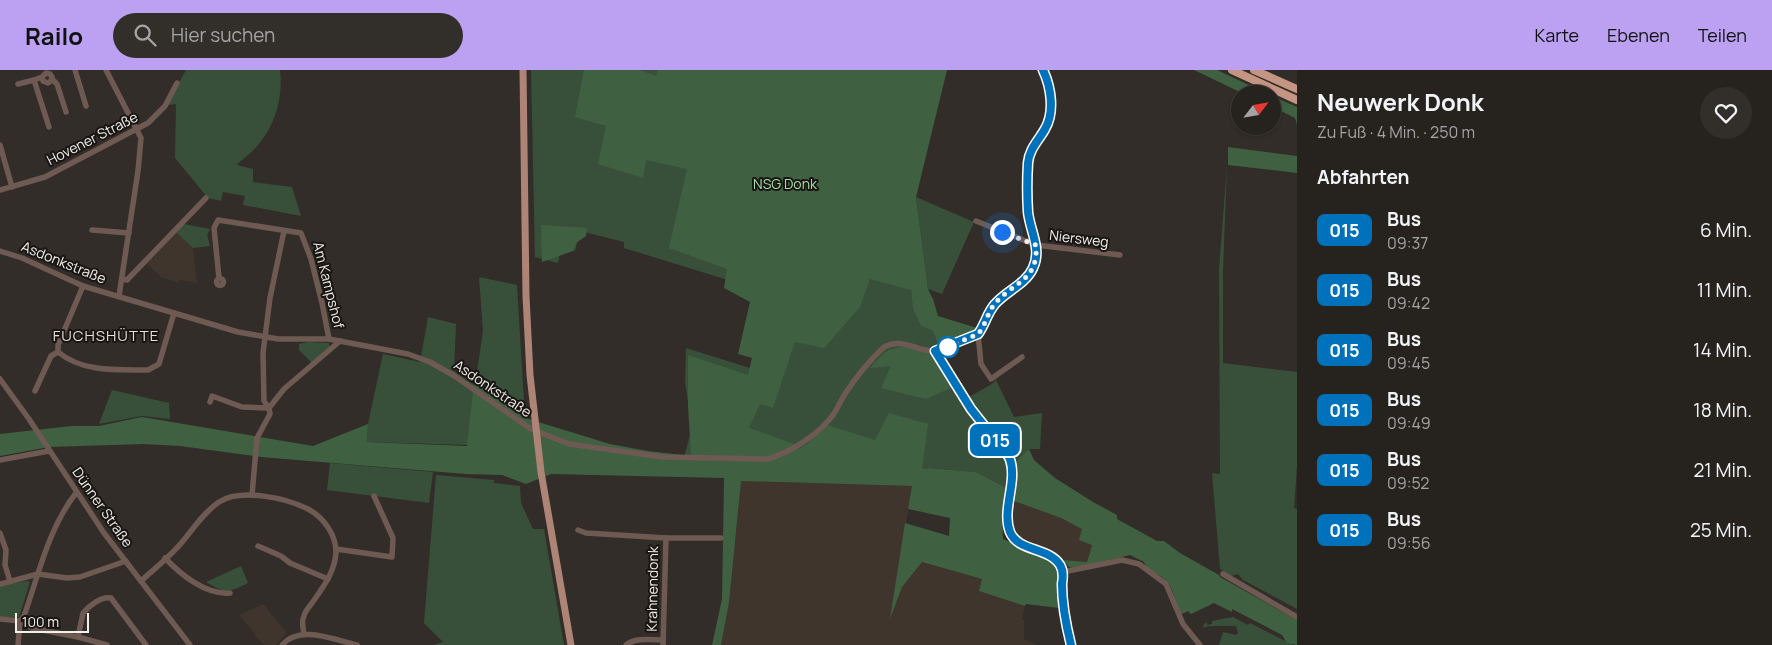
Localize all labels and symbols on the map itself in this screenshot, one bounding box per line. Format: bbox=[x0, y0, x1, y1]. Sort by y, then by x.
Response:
north arrow bbox=[1231, 85, 1281, 135]
street label: Hovener Straße bbox=[43, 107, 141, 169]
park label: NSG Donk bbox=[753, 174, 818, 193]
your location bbox=[990, 220, 1015, 245]
street label: Niersweg bbox=[1048, 225, 1110, 251]
street label: Asdonkstraße bbox=[19, 236, 109, 288]
street label: Am Kampshof bbox=[309, 240, 349, 330]
district label: FUCHSHÜTTE bbox=[53, 325, 159, 346]
unlabelled marker bbox=[937, 336, 959, 358]
street label: Asdonkstraße bbox=[450, 355, 536, 421]
line badge: 015 bbox=[966, 424, 1024, 456]
street label: Dünner Straße bbox=[68, 463, 138, 551]
street label: Krahnendonk bbox=[642, 545, 662, 632]
scale bar bbox=[15, 610, 89, 633]

